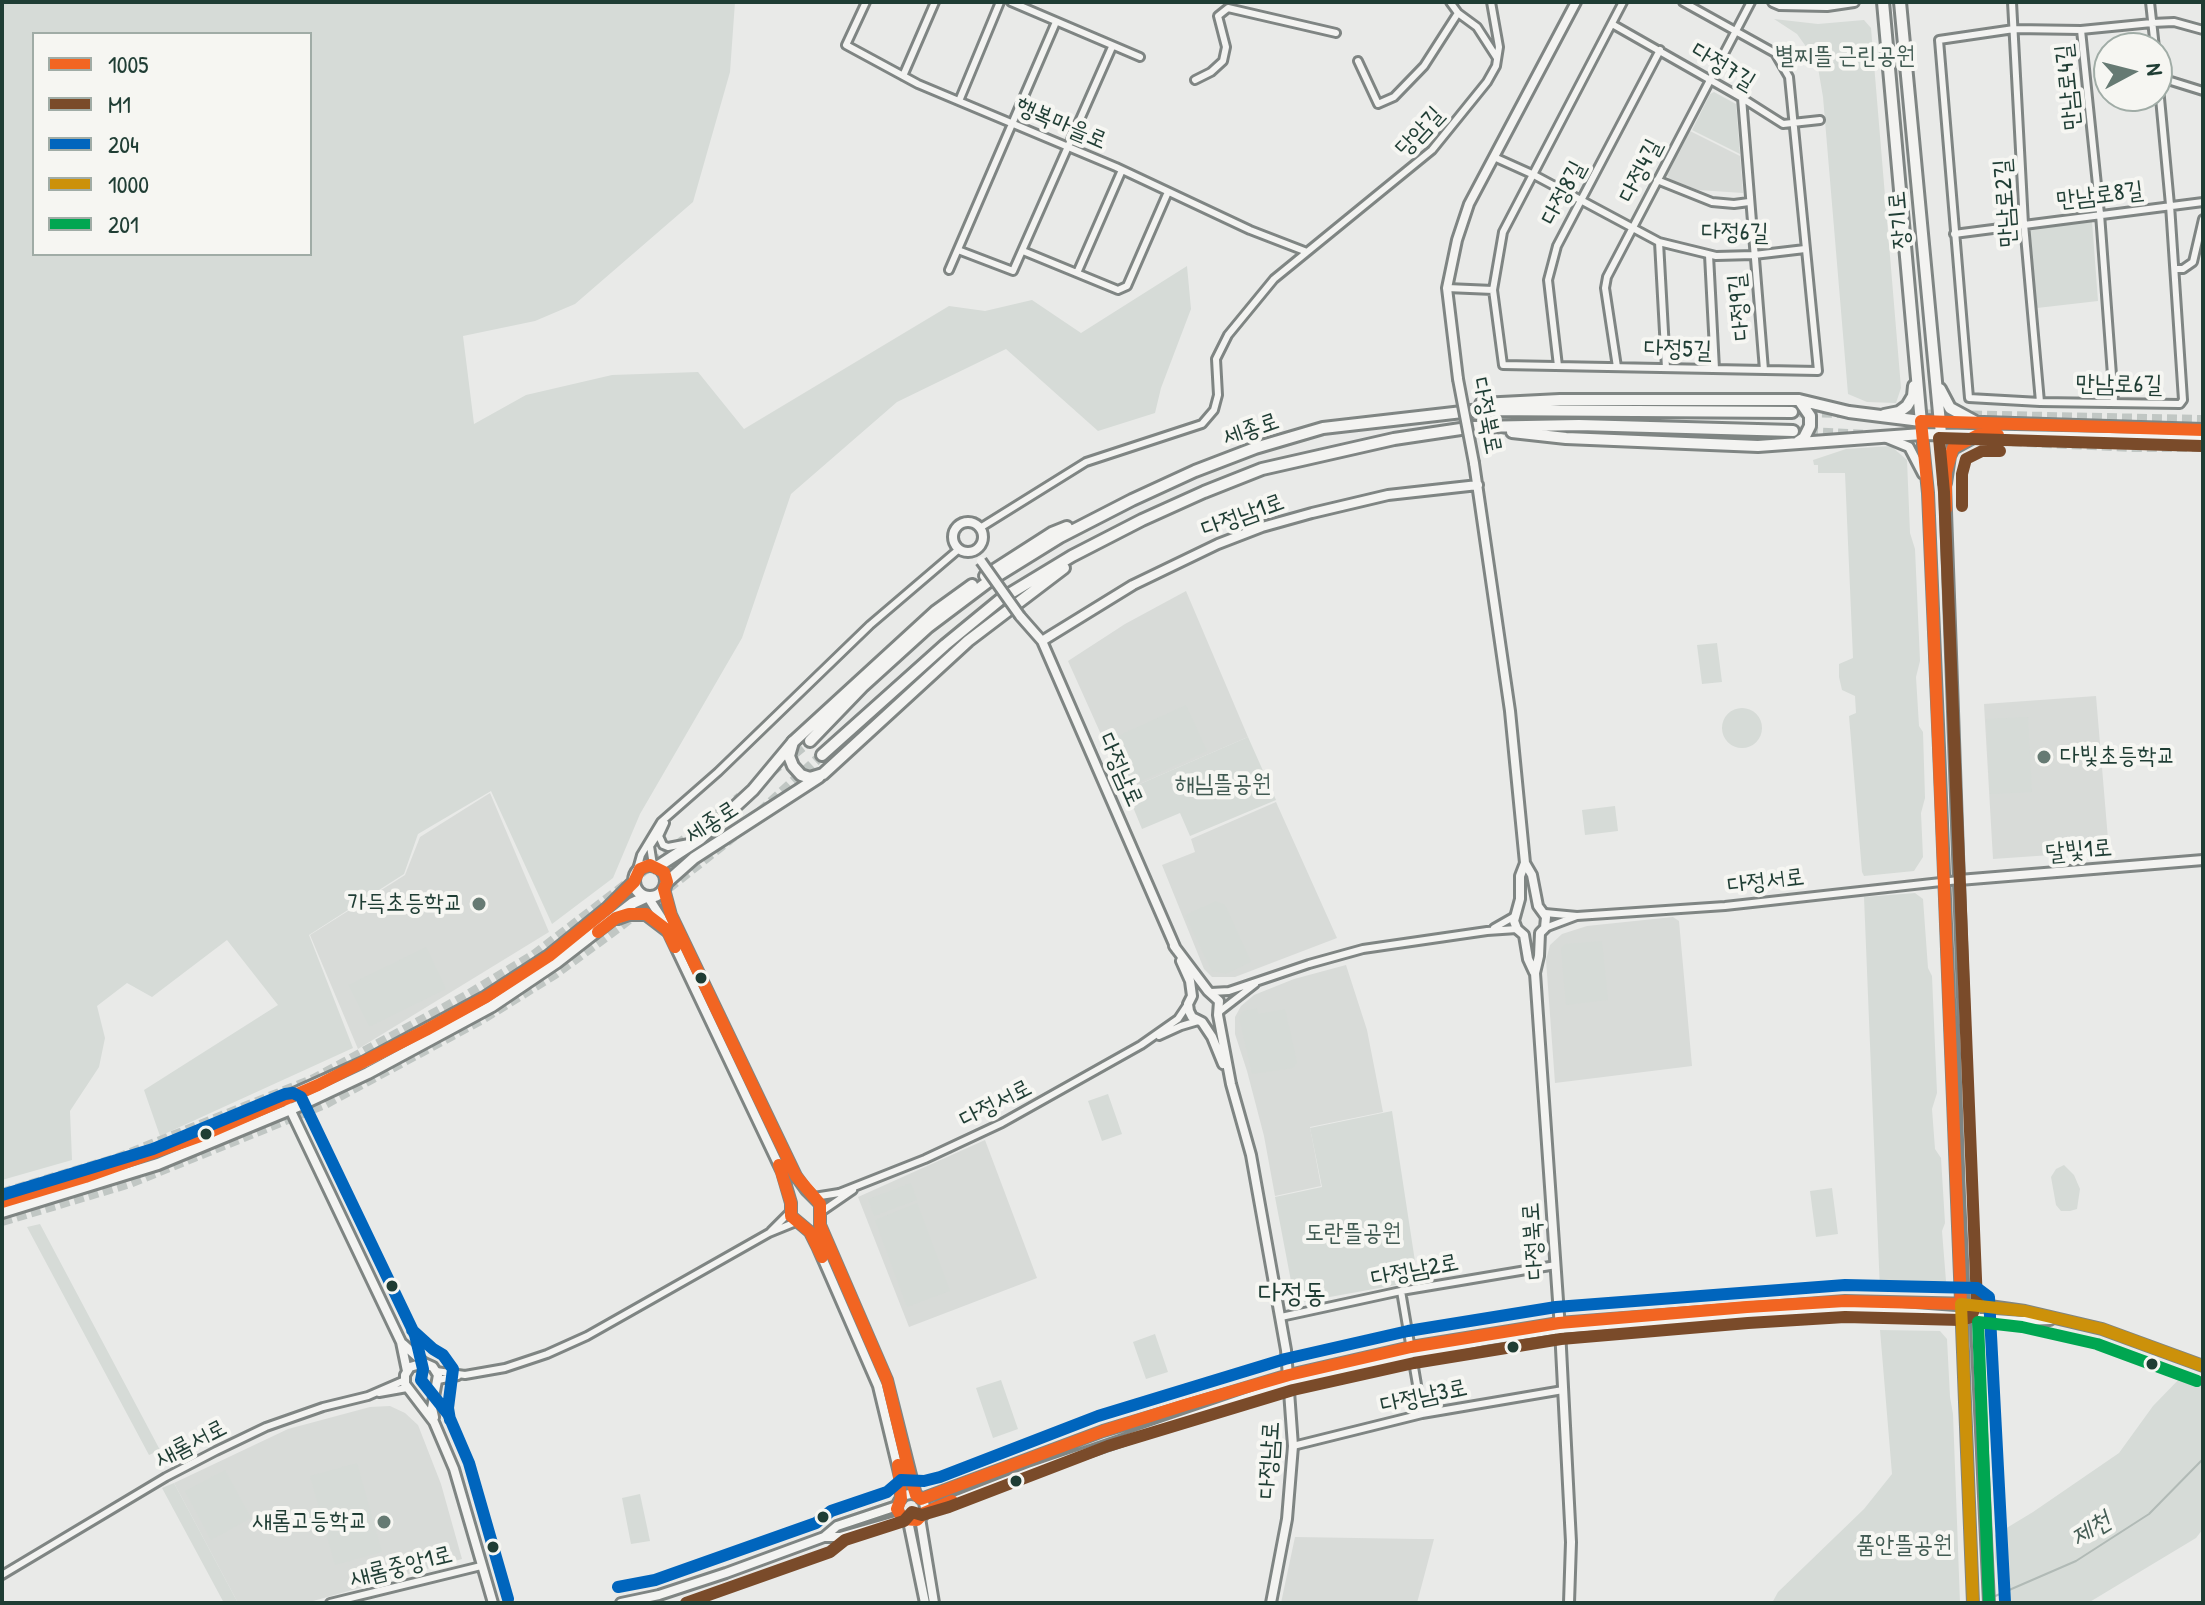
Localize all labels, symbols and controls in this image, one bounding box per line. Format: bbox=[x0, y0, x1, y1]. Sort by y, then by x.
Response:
legend bbox=[32, 32, 312, 256]
north arrow bbox=[2093, 32, 2173, 112]
street label: 다정7길 bbox=[1686, 37, 1760, 97]
park label: 별찌뜰 근린공원 bbox=[1775, 43, 1915, 71]
street label: 만남로4길 bbox=[2050, 43, 2088, 131]
text: 1005 bbox=[108, 48, 148, 80]
text: N bbox=[2139, 62, 2170, 77]
text: M1 bbox=[108, 88, 131, 120]
street label: 행복마을로 bbox=[1011, 92, 1111, 156]
street label: 당암길 bbox=[1390, 101, 1450, 163]
text: 204 bbox=[108, 128, 139, 160]
street label: 다정4길 bbox=[1613, 135, 1669, 207]
street label: 다정8길 bbox=[1535, 156, 1593, 230]
street label: 만남로2길 bbox=[1989, 158, 2023, 248]
text: 1000 bbox=[108, 168, 149, 200]
street label: 만남로8길 bbox=[2055, 176, 2145, 216]
street label: 장기로 bbox=[1883, 190, 1917, 250]
text: 201 bbox=[108, 208, 139, 240]
street label: 다정6길 bbox=[1701, 218, 1769, 248]
street label: 다정9길 bbox=[1723, 272, 1757, 342]
street label: 다정5길 bbox=[1643, 334, 1713, 366]
street label: 만남로6길 bbox=[2075, 370, 2163, 400]
street label: 다정북로 bbox=[1464, 375, 1508, 457]
street label: 세종로 bbox=[1219, 407, 1283, 453]
street label: 다정남1로 bbox=[1198, 488, 1288, 544]
street label: 다정남로 bbox=[1091, 729, 1149, 811]
place label: 다빛초등학교 bbox=[2060, 743, 2176, 771]
marker: 다빛초등학교 bbox=[2035, 748, 2053, 766]
park label: 해님뜰공원 bbox=[1175, 771, 1271, 799]
street label: 세종로 bbox=[680, 795, 744, 851]
street label: 달빛1로 bbox=[2045, 834, 2113, 868]
street label: 다정서로 bbox=[1726, 863, 1806, 901]
place label: 가득초등학교 bbox=[347, 890, 463, 918]
marker: 가득초등학교 bbox=[470, 895, 488, 913]
unlabelled marker bbox=[693, 970, 709, 986]
street label: 다정서로 bbox=[955, 1074, 1037, 1134]
unlabelled marker bbox=[198, 1126, 214, 1142]
street label: 다정북로 bbox=[1517, 1201, 1551, 1281]
park label: 도란뜰공원 bbox=[1305, 1220, 1401, 1248]
street label: 다정남2로 bbox=[1369, 1248, 1461, 1294]
unlabelled marker bbox=[384, 1278, 400, 1294]
district label: 다정동 bbox=[1258, 1278, 1326, 1312]
unlabelled marker bbox=[1505, 1339, 1521, 1355]
unlabelled marker bbox=[2144, 1356, 2160, 1372]
street label: 다정남3로 bbox=[1378, 1374, 1470, 1420]
street label: 새롬서로 bbox=[150, 1414, 232, 1474]
street label: 다정남로 bbox=[1254, 1421, 1286, 1499]
unlabelled marker bbox=[1008, 1473, 1024, 1489]
water label: 제천 bbox=[2065, 1506, 2117, 1554]
place label: 새롬고등학교 bbox=[252, 1508, 368, 1536]
unlabelled marker bbox=[815, 1509, 831, 1525]
marker: 새롬고등학교 bbox=[375, 1513, 393, 1531]
park label: 품안뜰공원 bbox=[1856, 1532, 1952, 1560]
unlabelled marker bbox=[485, 1539, 501, 1555]
street label: 새롬중앙1로 bbox=[346, 1540, 456, 1594]

